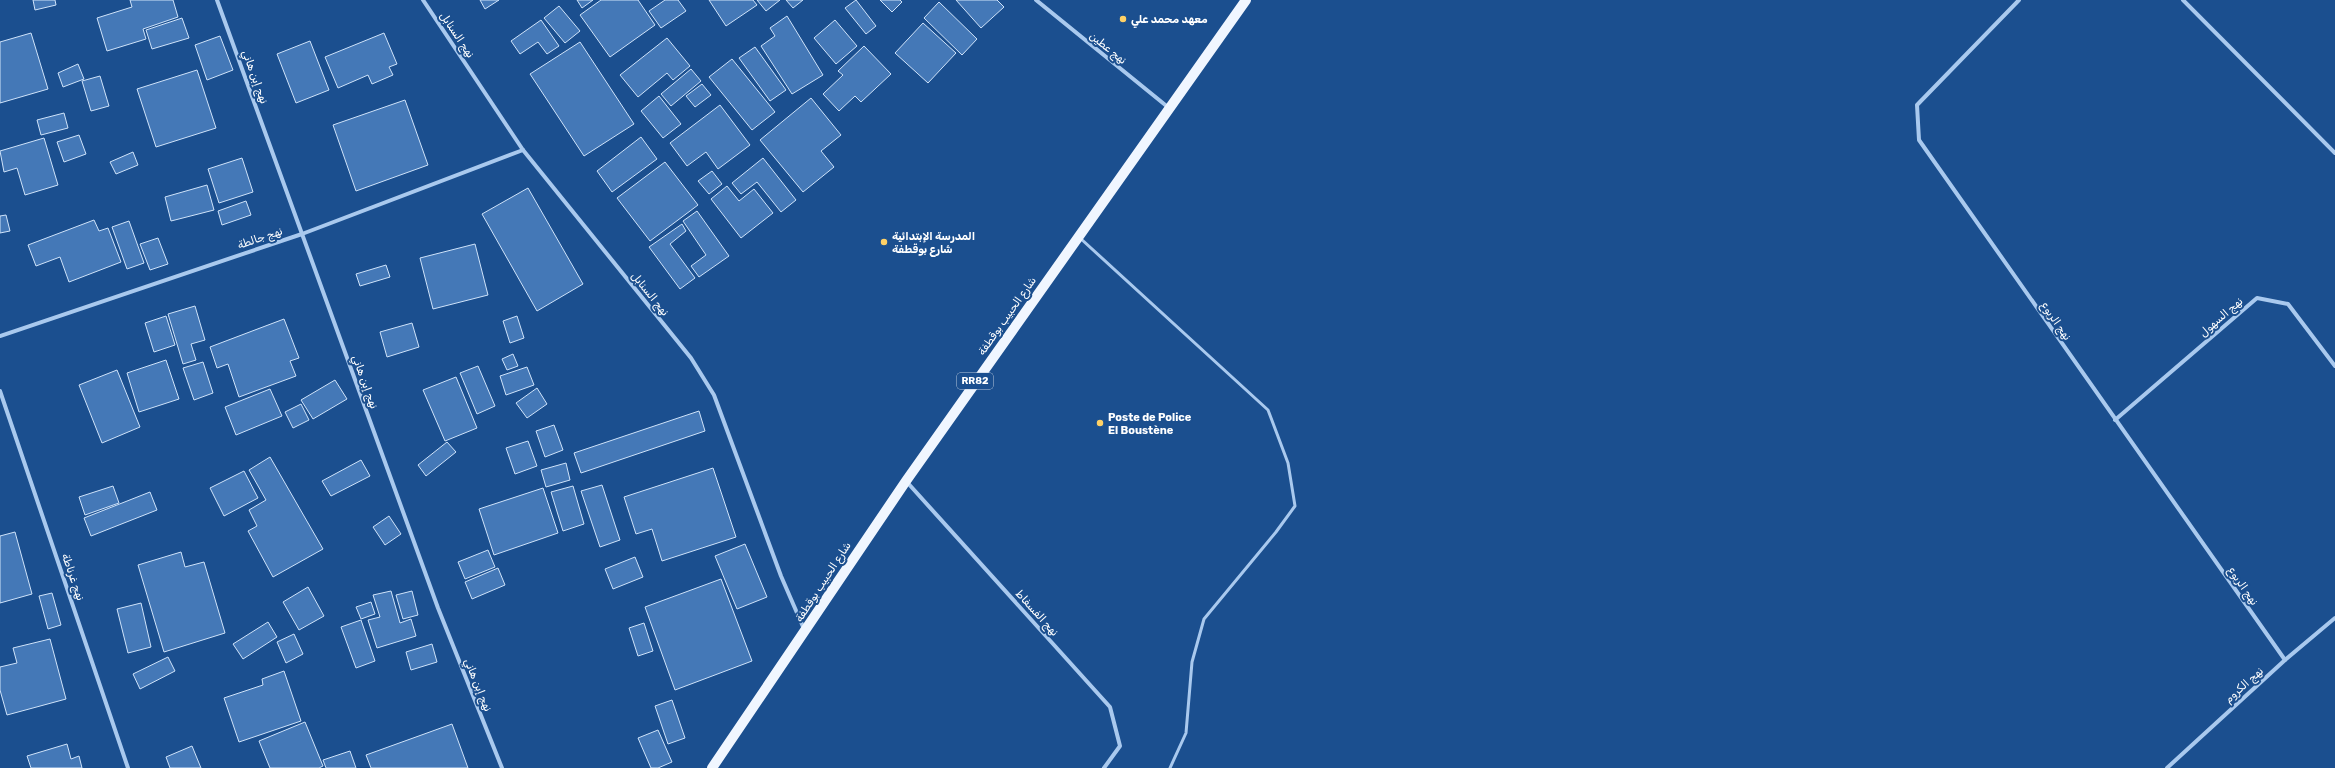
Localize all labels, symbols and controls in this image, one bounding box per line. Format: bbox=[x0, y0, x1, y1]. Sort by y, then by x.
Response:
street label: نهج السنابل bbox=[435, 10, 477, 62]
place label: معهد محمد علي bbox=[1131, 13, 1208, 28]
marker: معهد محمد علي bbox=[1118, 14, 1128, 24]
street label: نهج عطين bbox=[1086, 29, 1129, 68]
street label: نهج إبن هاني bbox=[237, 48, 271, 106]
street label: نهج جالطة bbox=[236, 224, 285, 254]
place label: المدرسة الإبتدائية شارع بوقطفة bbox=[892, 230, 975, 257]
marker: المدرسة الإبتدائية شارع بوقطفة bbox=[879, 237, 889, 247]
street label: نهج السنابل bbox=[627, 270, 672, 320]
street label: شارع الحبيب بوقطفة bbox=[975, 274, 1041, 359]
street label: نهج السهول bbox=[2197, 295, 2247, 341]
street label: نهج الربوع bbox=[2036, 299, 2074, 344]
street label: نهج إبن هاني bbox=[347, 353, 381, 411]
road number: RR82 bbox=[957, 373, 993, 389]
place label: Poste de Police El Boustène bbox=[1108, 411, 1192, 437]
marker: Poste de Police El Boustène bbox=[1095, 418, 1105, 428]
street label: شارع الحبيب بوقطفة bbox=[792, 540, 855, 626]
street label: نهج غرناطة bbox=[57, 552, 87, 603]
street label: نهج الربوع bbox=[2223, 564, 2261, 609]
street label: نهج الفسفاط bbox=[1011, 587, 1061, 640]
street label: نهج إبن هاني bbox=[460, 657, 495, 714]
street label: نهج الكروم bbox=[2222, 664, 2267, 707]

